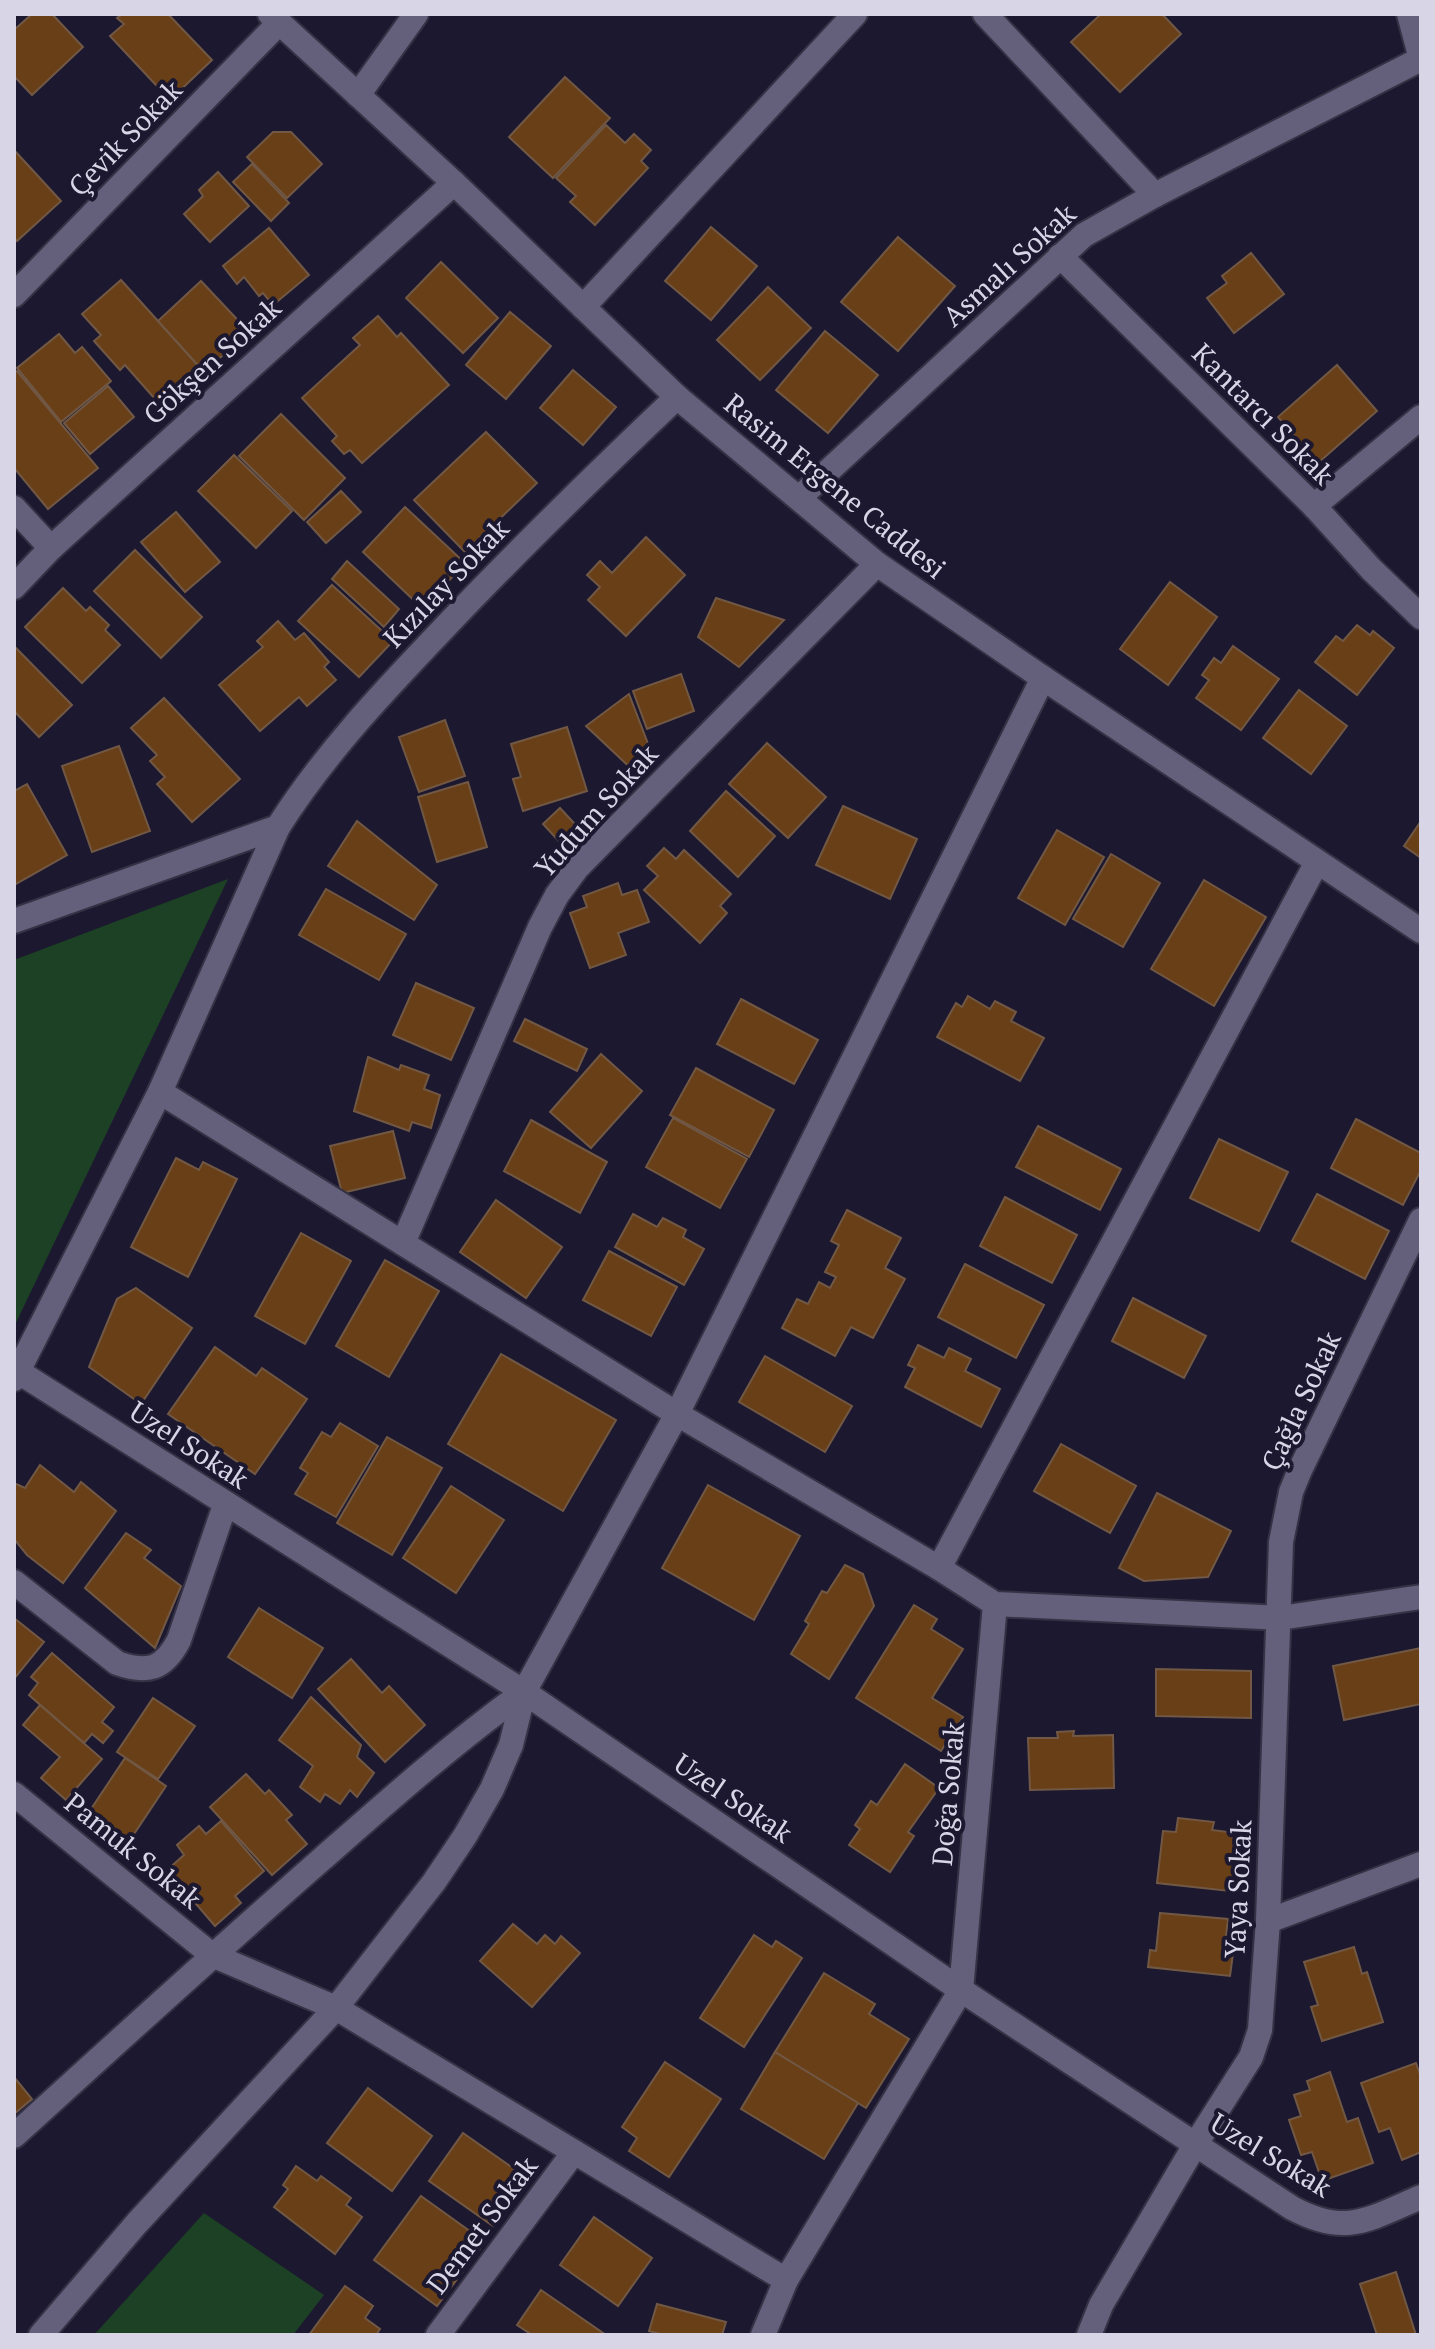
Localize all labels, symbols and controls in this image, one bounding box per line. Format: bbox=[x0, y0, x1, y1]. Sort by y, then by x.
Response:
street label: Çevik Sokak bbox=[60, 71, 190, 204]
street label: Asmalı Sokak bbox=[934, 195, 1083, 334]
street label: Gökşen Sokak bbox=[135, 289, 289, 432]
street label: Kantarcı Sokak bbox=[1185, 335, 1343, 493]
street label: Rasim Ergene Caddesi bbox=[717, 385, 954, 586]
street label: Kızılay Sokak bbox=[375, 510, 517, 655]
street label: Yudum Sokak bbox=[526, 735, 666, 885]
street label: Çağla Sokak bbox=[1252, 1325, 1349, 1476]
street label: Uzel Sokak bbox=[123, 1392, 256, 1497]
street label: Doğa Sokak bbox=[923, 1720, 972, 1868]
street label: Uzel Sokak bbox=[667, 1745, 800, 1851]
street label: Pamuk Sokak bbox=[57, 1784, 210, 1918]
street label: Yaya Sokak bbox=[1215, 1818, 1260, 1959]
street label: Uzel Sokak bbox=[1204, 2104, 1339, 2205]
street label: Demet Sokak bbox=[418, 2148, 546, 2301]

